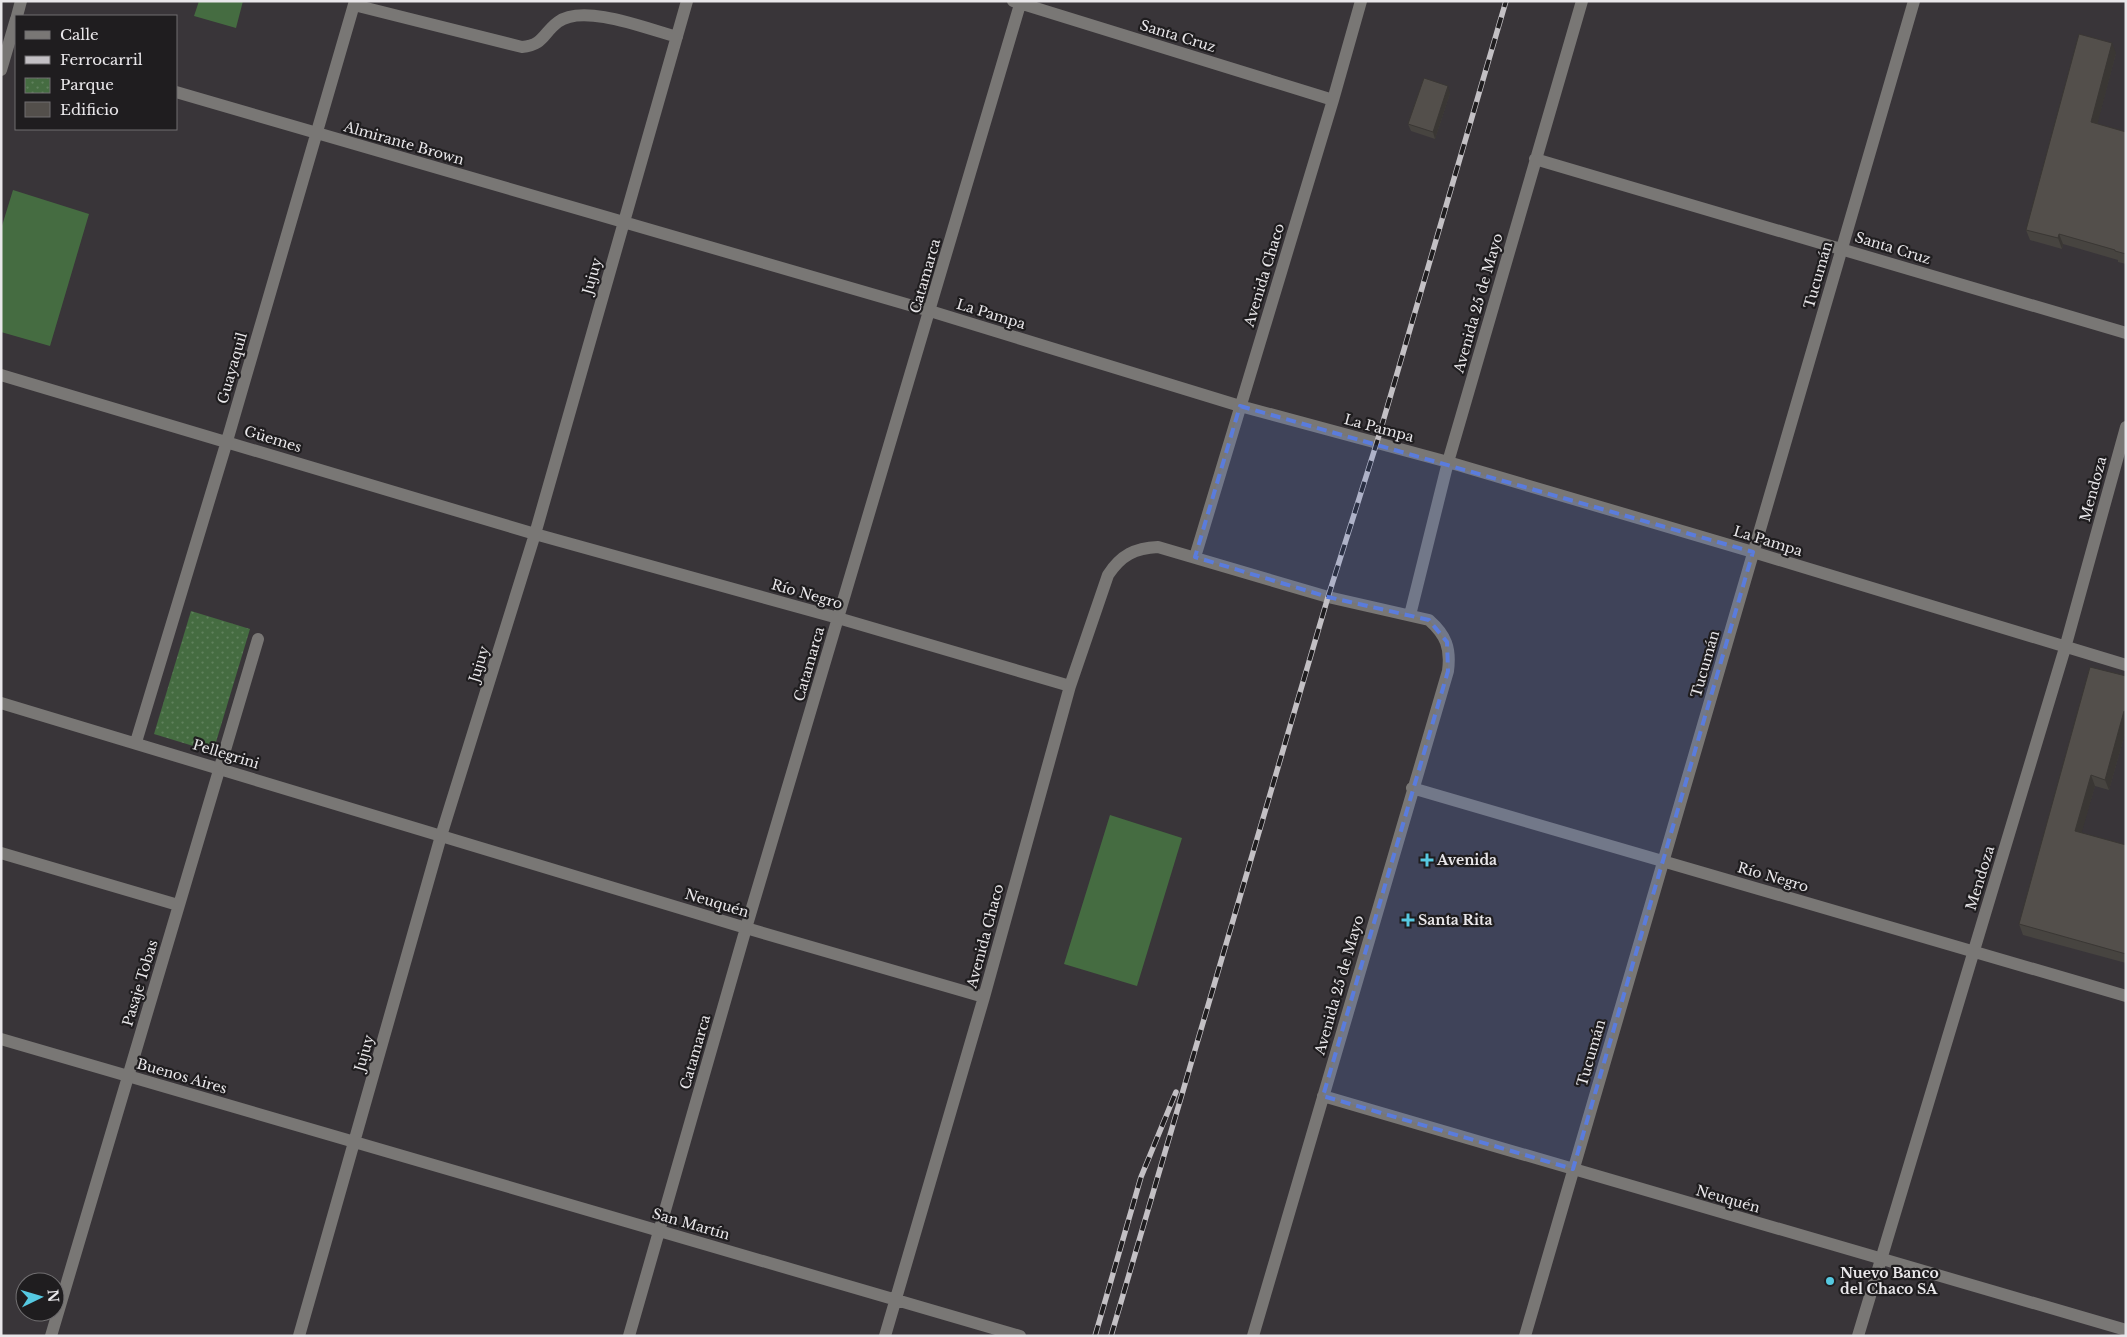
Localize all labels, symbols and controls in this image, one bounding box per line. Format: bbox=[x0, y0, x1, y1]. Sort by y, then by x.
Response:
legend bbox=[15, 15, 178, 130]
street label: Santa Cruz bbox=[1138, 16, 1218, 56]
text: Calle bbox=[60, 25, 99, 44]
text: Ferrocarril bbox=[60, 50, 143, 69]
text: Parque bbox=[60, 75, 114, 94]
text: Edificio bbox=[60, 100, 119, 119]
street label: Almirante Brown bbox=[341, 117, 467, 169]
street label: Avenida Chaco bbox=[1239, 221, 1288, 330]
street label: Santa Cruz bbox=[1853, 228, 1933, 268]
street label: Avenida 25 de Mayo bbox=[1449, 231, 1507, 376]
street label: Catamarca bbox=[906, 236, 944, 315]
street label: Tucumán bbox=[1800, 239, 1836, 311]
street label: Jujuy bbox=[578, 256, 606, 298]
street label: La Pampa bbox=[954, 295, 1028, 333]
street label: Guayaquil bbox=[213, 330, 251, 406]
street label: La Pampa bbox=[1342, 410, 1416, 446]
street label: Güemes bbox=[242, 422, 304, 456]
street label: Mendoza bbox=[2076, 454, 2110, 524]
street label: La Pampa bbox=[1731, 522, 1805, 560]
street label: Río Negro bbox=[769, 575, 845, 613]
street label: Catamarca bbox=[790, 624, 828, 703]
street label: Tucumán bbox=[1687, 628, 1723, 700]
street label: Jujuy bbox=[464, 644, 493, 686]
street label: Pellegrini bbox=[191, 735, 262, 773]
street label: Mendoza bbox=[1962, 843, 1998, 913]
place label: Avenida bbox=[1436, 851, 1497, 869]
marker: Avenida bbox=[1421, 854, 1433, 866]
street label: Río Negro bbox=[1735, 858, 1811, 896]
street label: Avenida Chaco bbox=[962, 882, 1008, 991]
street label: Neuquén bbox=[683, 885, 751, 921]
place label: Santa Rita bbox=[1418, 911, 1492, 929]
street label: Avenida 25 de Mayo bbox=[1310, 913, 1368, 1058]
marker: Santa Rita bbox=[1402, 914, 1414, 926]
street label: Pasaje Tobas bbox=[118, 938, 162, 1028]
street label: Catamarca bbox=[676, 1012, 714, 1091]
street label: Tucumán bbox=[1573, 1017, 1609, 1089]
street label: Jujuy bbox=[350, 1033, 378, 1075]
street label: Buenos Aires bbox=[135, 1055, 229, 1097]
street label: Neuquén bbox=[1694, 1181, 1762, 1217]
street label: San Martín bbox=[650, 1204, 732, 1244]
place label: Nuevo Banco del Chaco SA bbox=[1840, 1264, 1939, 1298]
north arrow bbox=[15, 1272, 65, 1322]
marker: Nuevo Banco del Chaco SA bbox=[1824, 1275, 1836, 1287]
text: N bbox=[43, 1289, 62, 1303]

